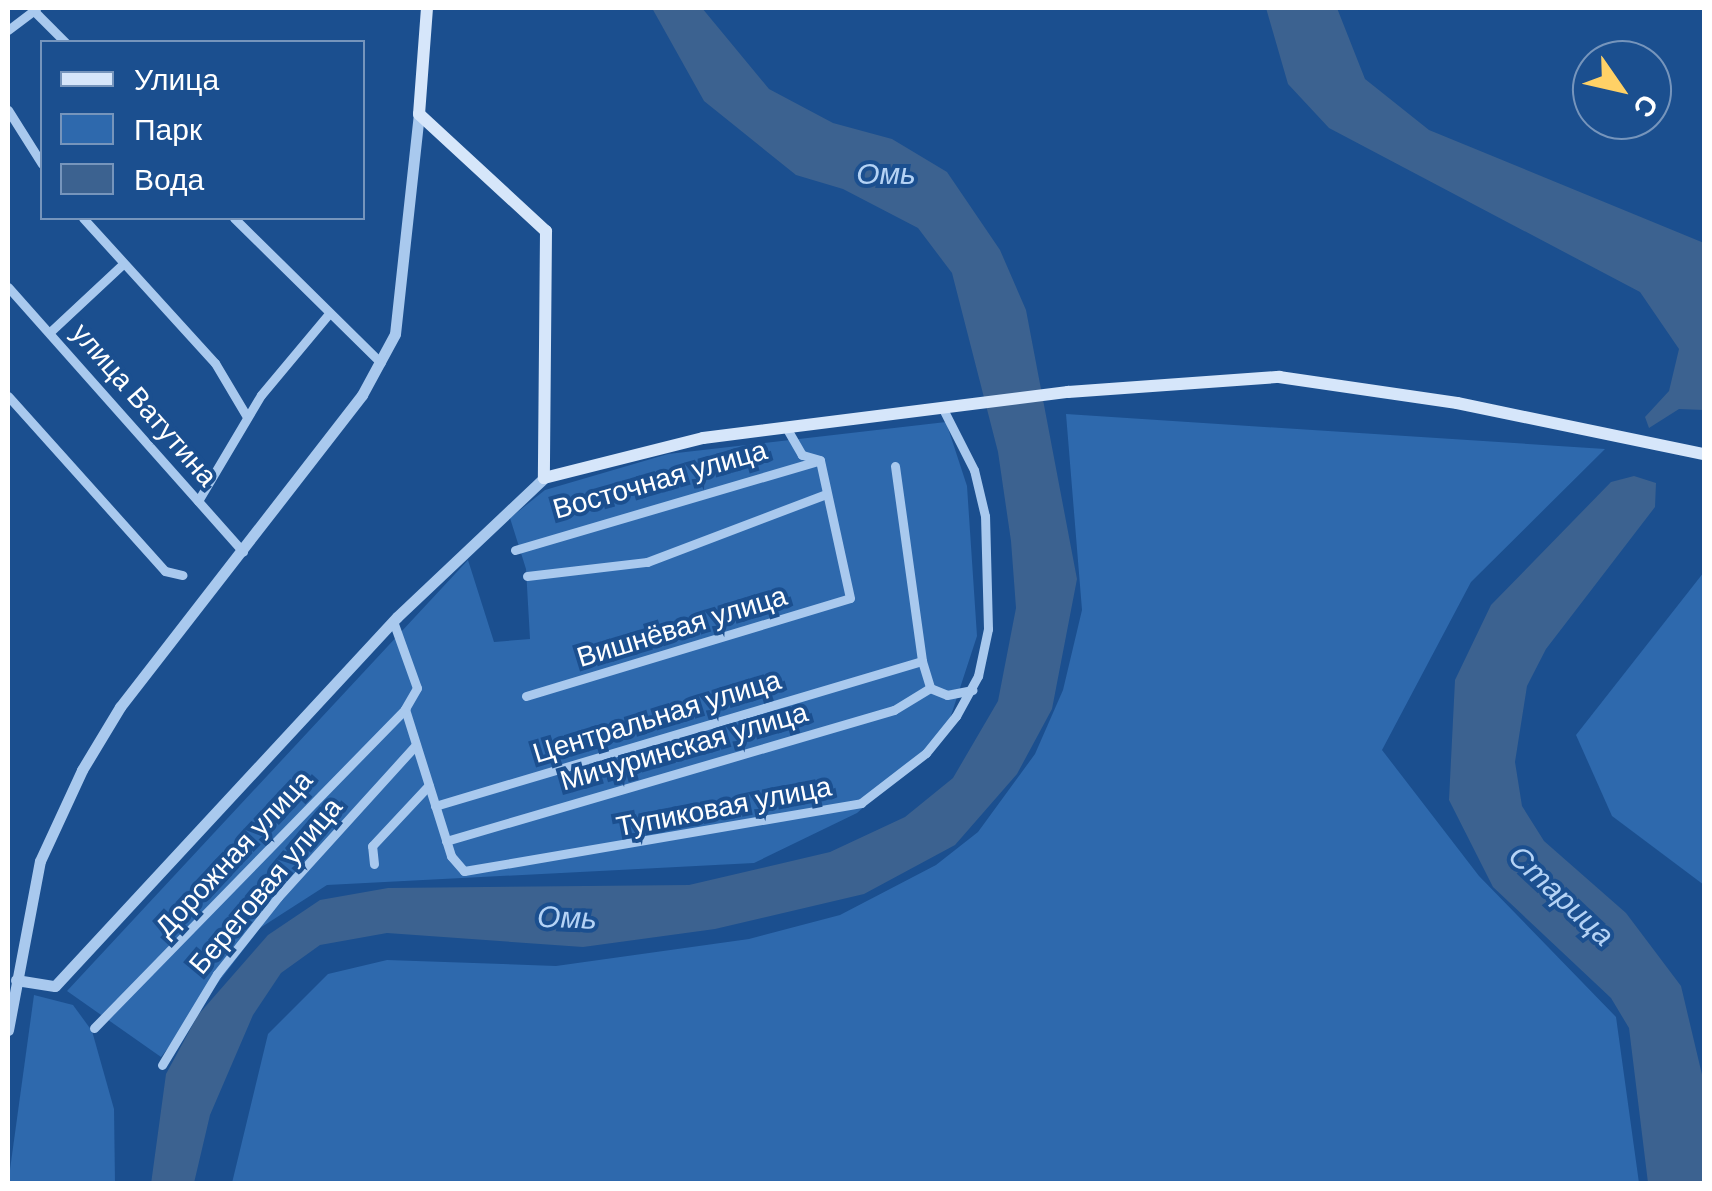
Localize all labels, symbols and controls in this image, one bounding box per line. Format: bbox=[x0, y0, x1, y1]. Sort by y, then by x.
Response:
legend bbox=[40, 40, 365, 220]
north arrow bbox=[1572, 40, 1672, 140]
text: Улица bbox=[134, 60, 219, 99]
text: С bbox=[1625, 87, 1667, 125]
text: Парк bbox=[134, 110, 202, 149]
water label: Омь bbox=[856, 156, 916, 192]
text: Вода bbox=[134, 160, 204, 199]
street label: улица Ватутина bbox=[64, 317, 224, 493]
street label: Восточная улица bbox=[549, 433, 771, 527]
street label: Вишнёвая улица bbox=[573, 579, 791, 675]
street label: Центральная улица bbox=[529, 663, 785, 771]
street label: Мичуринская улица bbox=[556, 696, 812, 798]
street label: Дорожная улица bbox=[148, 764, 320, 944]
street label: Тупиковая улица bbox=[614, 770, 834, 844]
street label: Береговая улица bbox=[182, 791, 350, 981]
water label: Старица bbox=[1501, 838, 1621, 954]
water label: Омь bbox=[537, 899, 597, 937]

